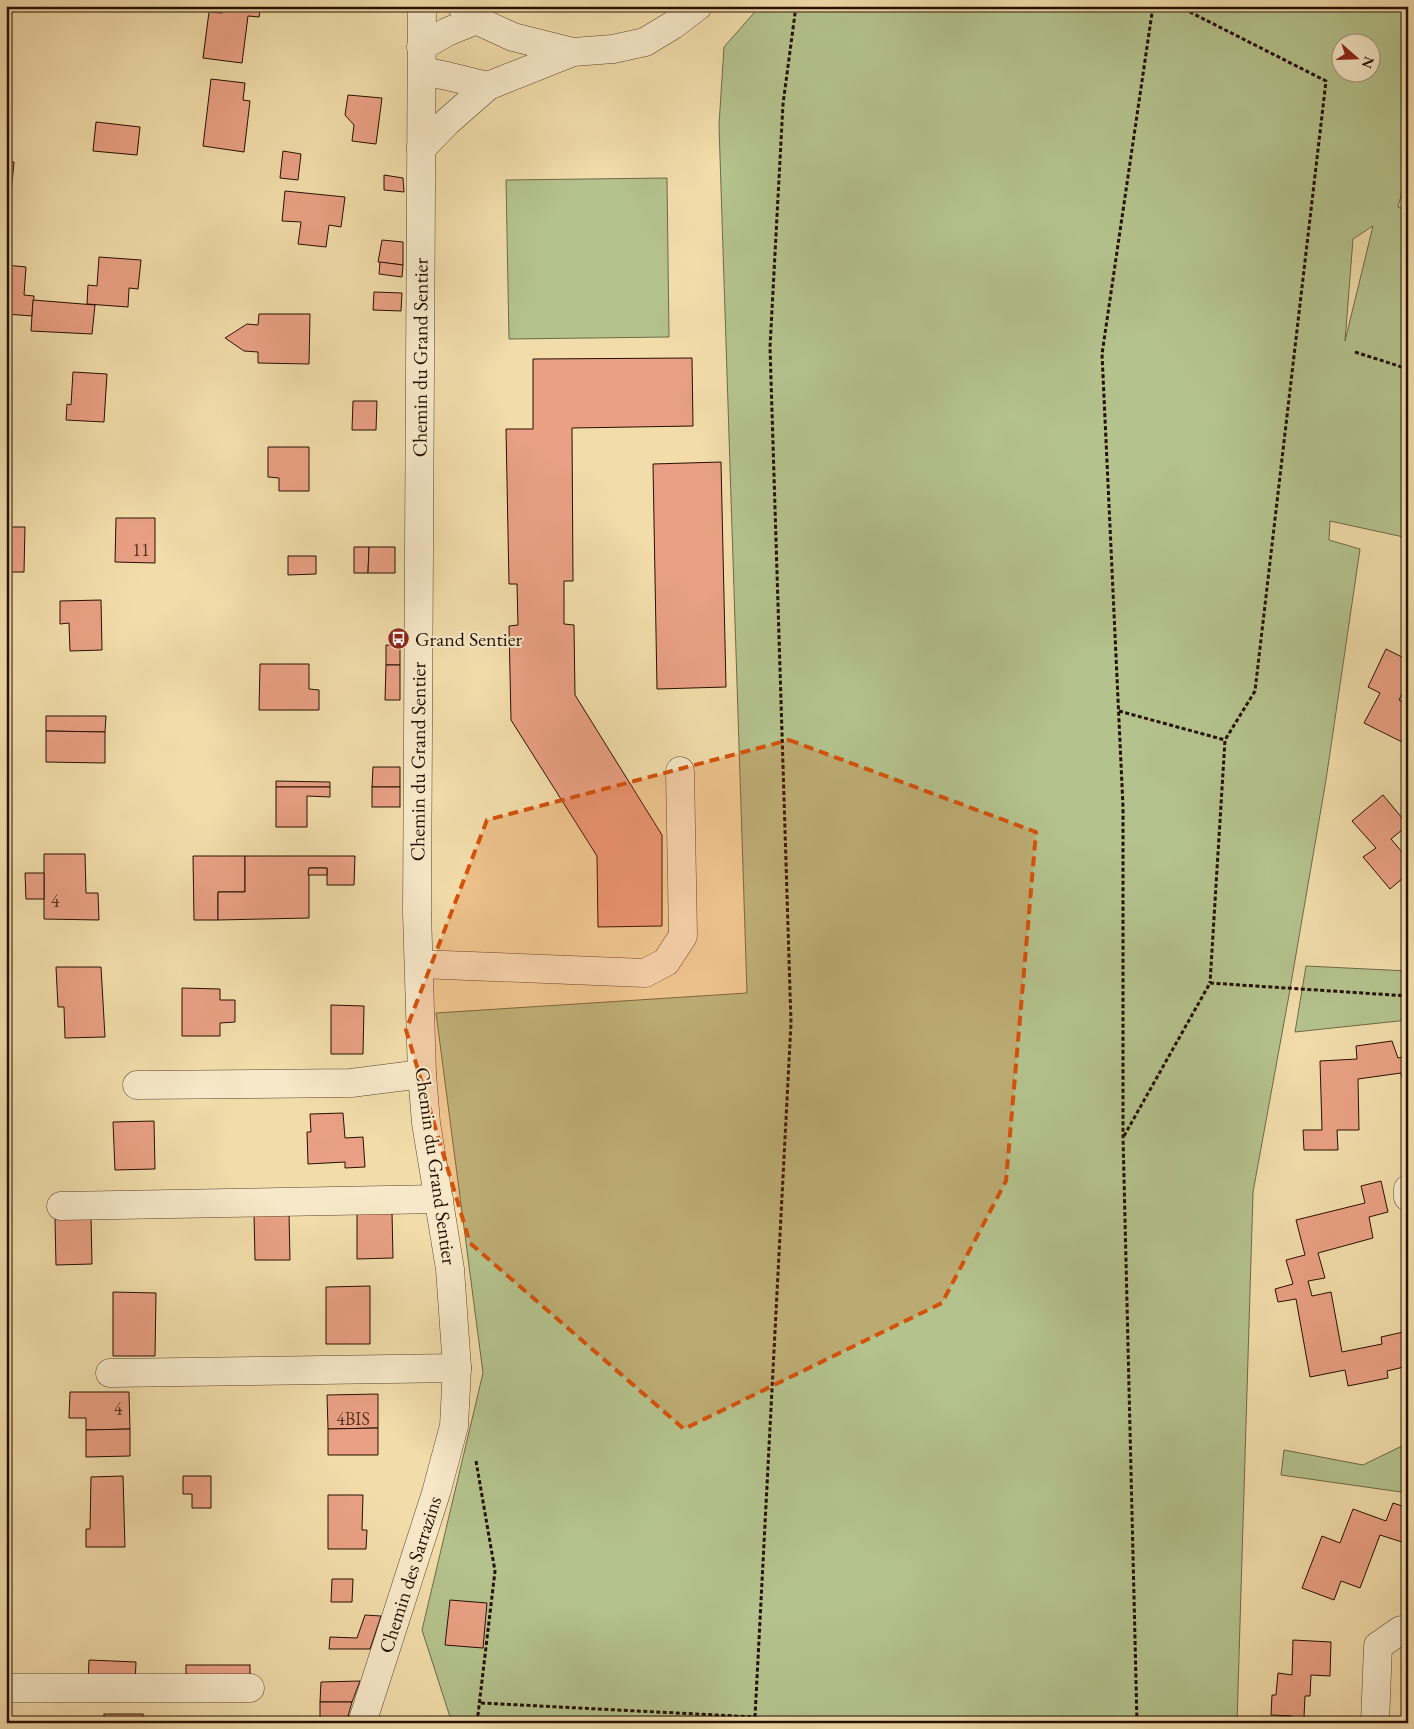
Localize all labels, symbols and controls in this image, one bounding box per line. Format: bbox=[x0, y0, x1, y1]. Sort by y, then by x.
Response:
north arrow bbox=[1332, 32, 1382, 82]
text: N bbox=[1358, 54, 1379, 71]
street label: Chemin du Grand Sentier bbox=[407, 257, 434, 457]
house number: 11 bbox=[132, 538, 150, 561]
place label: Grand Sentier bbox=[415, 626, 523, 652]
bus stop icon: Grand Sentier bbox=[387, 627, 411, 651]
street label: Chemin du Grand Sentier bbox=[404, 661, 431, 861]
house number: 4 bbox=[51, 889, 60, 912]
street label: Chemin du Grand Sentier bbox=[409, 1066, 463, 1267]
house number: 4 bbox=[114, 1397, 123, 1420]
house number: 4BIS bbox=[336, 1407, 370, 1430]
street label: Chemin des Sarrazins bbox=[372, 1493, 447, 1656]

